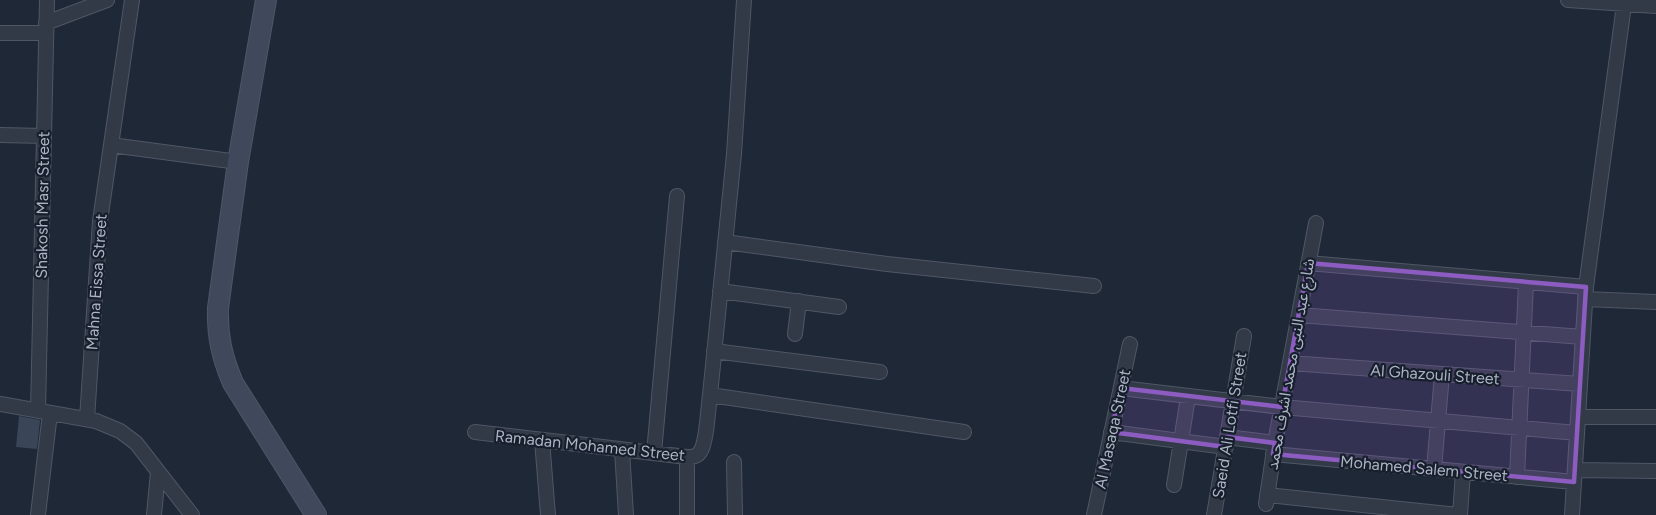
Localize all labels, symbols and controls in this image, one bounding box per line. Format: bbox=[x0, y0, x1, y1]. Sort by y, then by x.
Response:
street label: Shakosh Masr Street bbox=[32, 131, 53, 279]
street label: Mahna Eissa Street bbox=[82, 213, 111, 351]
street label: شارع عبد النبى محمد اشرف محمد bbox=[1263, 257, 1321, 472]
street label: Saeid Ali Lotfi Street bbox=[1209, 351, 1250, 500]
street label: Al Ghazouli Street bbox=[1370, 361, 1500, 388]
street label: Al Masaqa Street bbox=[1091, 368, 1134, 491]
street label: Ramadan Mohamed Street bbox=[494, 426, 686, 465]
street label: Mohamed Salem Street bbox=[1339, 452, 1509, 485]

